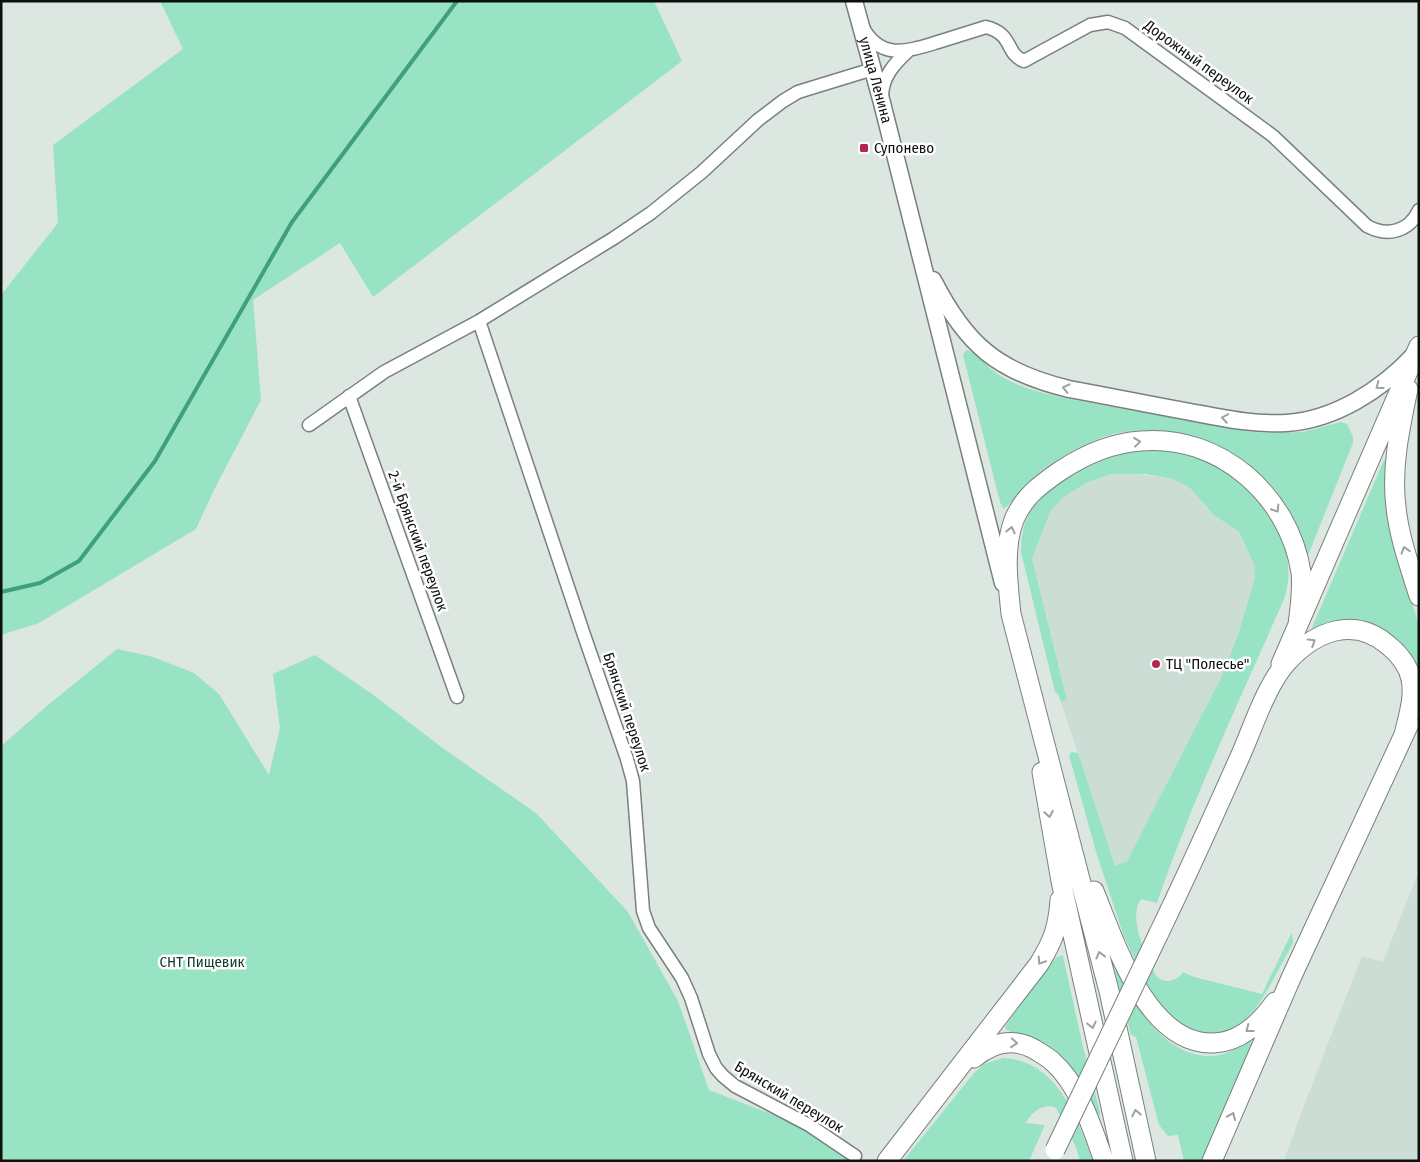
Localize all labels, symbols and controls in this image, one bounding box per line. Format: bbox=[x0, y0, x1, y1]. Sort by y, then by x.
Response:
street label: Дорожный переулок bbox=[1140, 16, 1257, 108]
street label: улица Ленина bbox=[855, 35, 896, 125]
place label: Супонево bbox=[874, 139, 934, 157]
marker: Супонево bbox=[858, 142, 870, 154]
one-way arrow bbox=[1375, 380, 1385, 389]
one-way arrow bbox=[1061, 383, 1070, 394]
one-way arrow bbox=[1221, 414, 1230, 424]
one-way arrow bbox=[1133, 437, 1141, 448]
street label: 2-й Брянский переулок bbox=[384, 468, 452, 614]
one-way arrow bbox=[1269, 503, 1279, 512]
one-way arrow bbox=[1005, 526, 1016, 535]
one-way arrow bbox=[1401, 546, 1411, 554]
one-way arrow bbox=[1307, 638, 1316, 648]
street label: Брянский переулок bbox=[599, 650, 655, 774]
place label: ТЦ "Полесье" bbox=[1166, 655, 1249, 673]
marker: ТЦ "Полесье" bbox=[1150, 658, 1162, 670]
one-way arrow bbox=[1044, 810, 1054, 819]
one-way arrow bbox=[1095, 950, 1106, 959]
park label: СНТ Пищевик bbox=[160, 953, 244, 971]
one-way arrow bbox=[1037, 955, 1047, 964]
one-way arrow bbox=[1086, 1020, 1097, 1029]
one-way arrow bbox=[1246, 1023, 1255, 1031]
one-way arrow bbox=[1011, 1037, 1019, 1048]
street label: Брянский переулок bbox=[731, 1057, 847, 1137]
one-way arrow bbox=[1132, 1109, 1142, 1117]
one-way arrow bbox=[1225, 1112, 1236, 1121]

